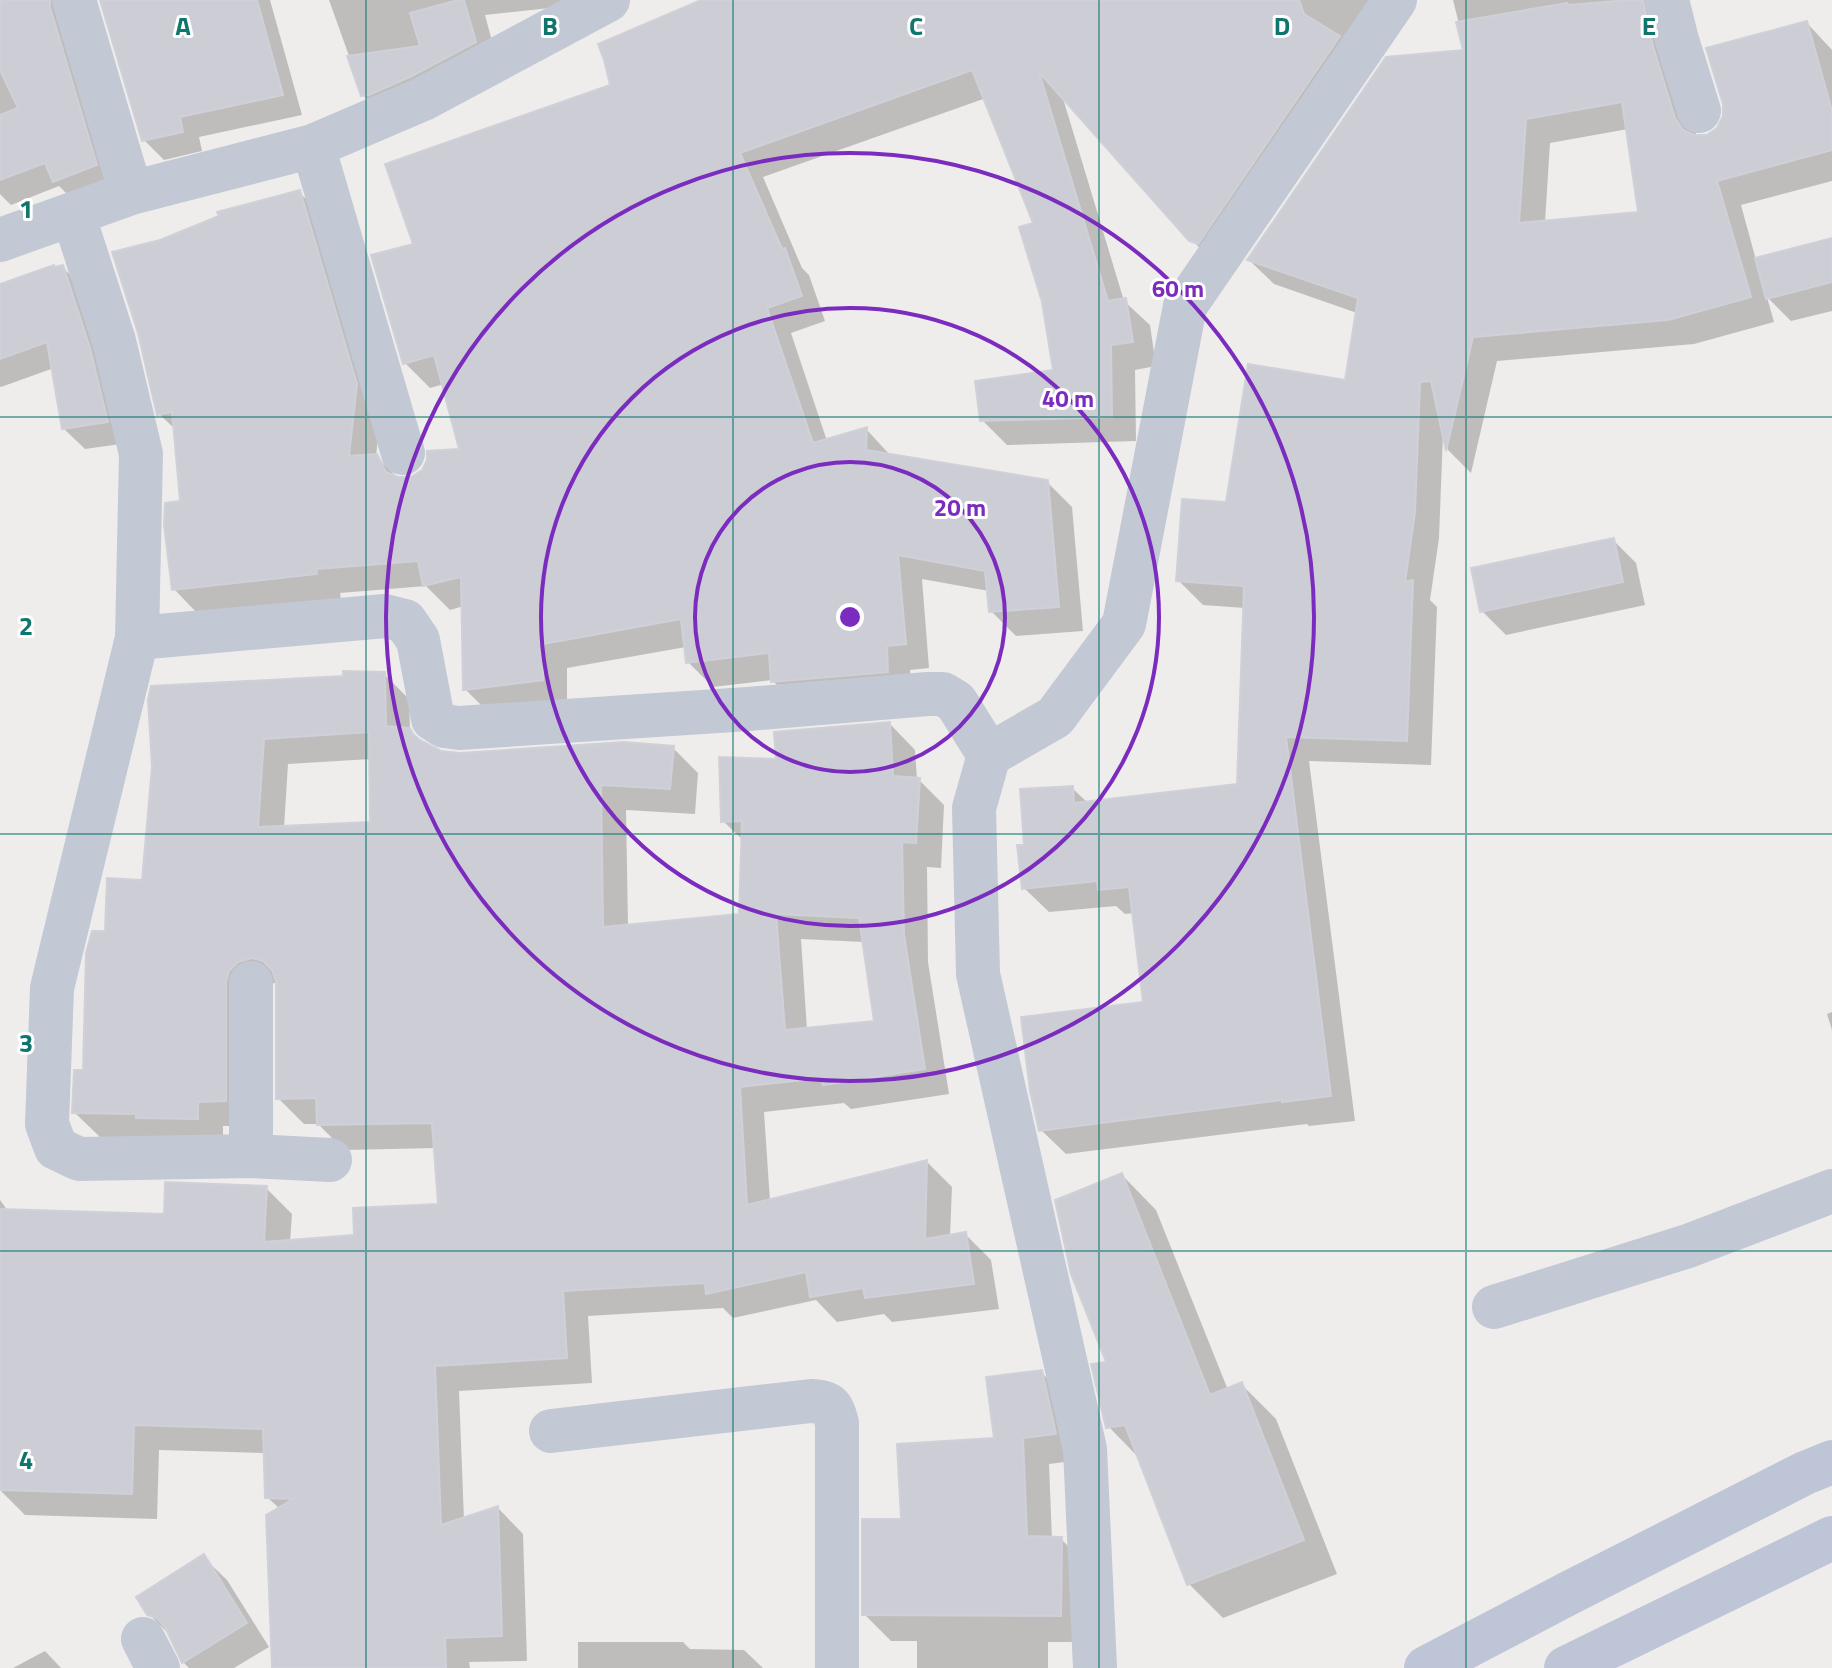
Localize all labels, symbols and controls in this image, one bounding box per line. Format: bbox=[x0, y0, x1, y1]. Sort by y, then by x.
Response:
text: A bbox=[175, 6, 191, 45]
text: B bbox=[542, 6, 558, 45]
text: C bbox=[909, 6, 923, 45]
text: D bbox=[1274, 6, 1290, 45]
text: E bbox=[1642, 6, 1656, 45]
text: 1 bbox=[19, 189, 33, 228]
text: 60 m bbox=[1152, 270, 1204, 306]
text: 40 m bbox=[1042, 380, 1094, 416]
text: 20 m bbox=[934, 489, 986, 525]
centre of rings bbox=[836, 603, 864, 631]
text: 2 bbox=[19, 606, 33, 645]
text: 3 bbox=[19, 1023, 33, 1062]
text: 4 bbox=[19, 1440, 33, 1479]

